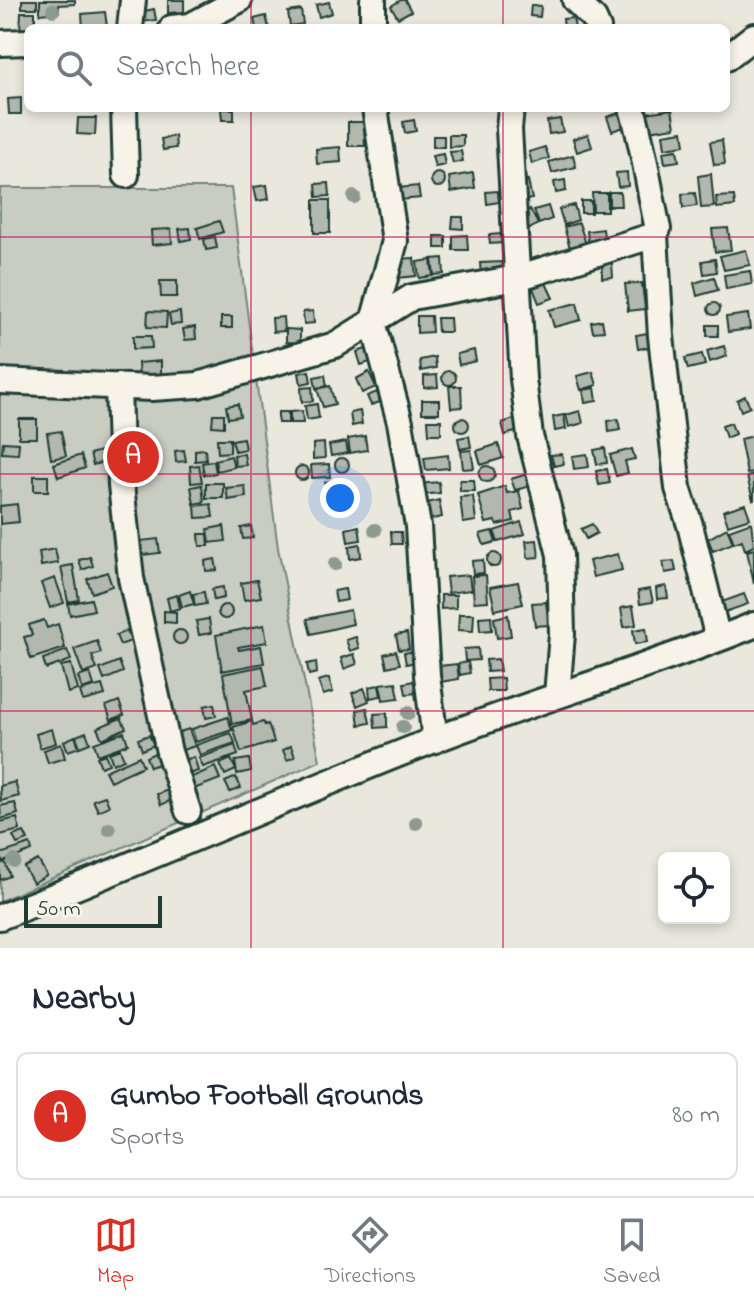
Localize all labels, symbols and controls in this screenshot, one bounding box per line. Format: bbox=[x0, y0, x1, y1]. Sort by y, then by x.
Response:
search box bbox=[24, 24, 730, 112]
icon: search bbox=[52, 46, 96, 90]
text: Search here bbox=[116, 46, 260, 90]
pin: A bbox=[107, 427, 159, 487]
your location bbox=[320, 478, 360, 518]
map controls bbox=[658, 852, 730, 924]
button: locate bbox=[658, 852, 730, 924]
scale bar bbox=[24, 892, 162, 928]
text: 50 m bbox=[36, 894, 81, 926]
text: Nearby bbox=[32, 975, 136, 1025]
text: Gumbo Football Grounds bbox=[110, 1075, 423, 1119]
text: A bbox=[52, 1097, 68, 1135]
text: 80 m bbox=[672, 1097, 720, 1135]
text: Sports bbox=[110, 1119, 184, 1157]
tab: Map bbox=[94, 1213, 138, 1293]
tab: Directions bbox=[325, 1213, 416, 1293]
tab: Saved bbox=[603, 1213, 660, 1293]

